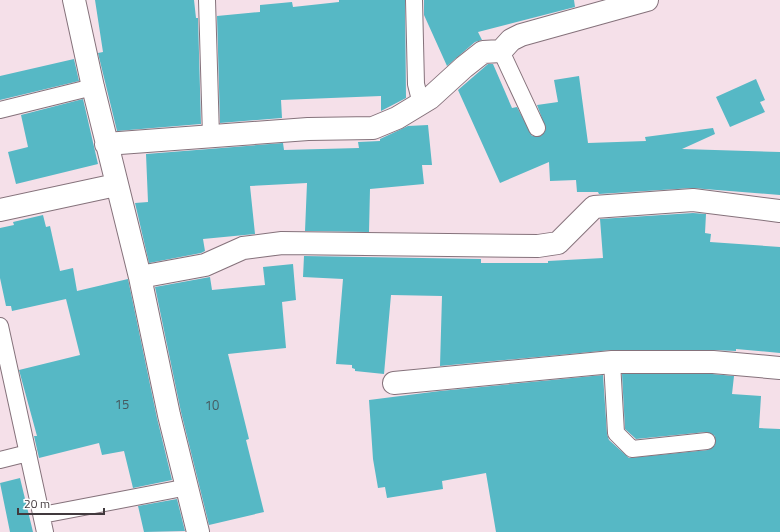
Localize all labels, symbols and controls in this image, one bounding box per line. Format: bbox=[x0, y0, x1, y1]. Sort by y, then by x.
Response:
house number: 15 bbox=[115, 394, 129, 414]
house number: 10 bbox=[205, 395, 219, 415]
scale bar bbox=[18, 490, 104, 516]
text: 20 m bbox=[24, 494, 50, 513]

